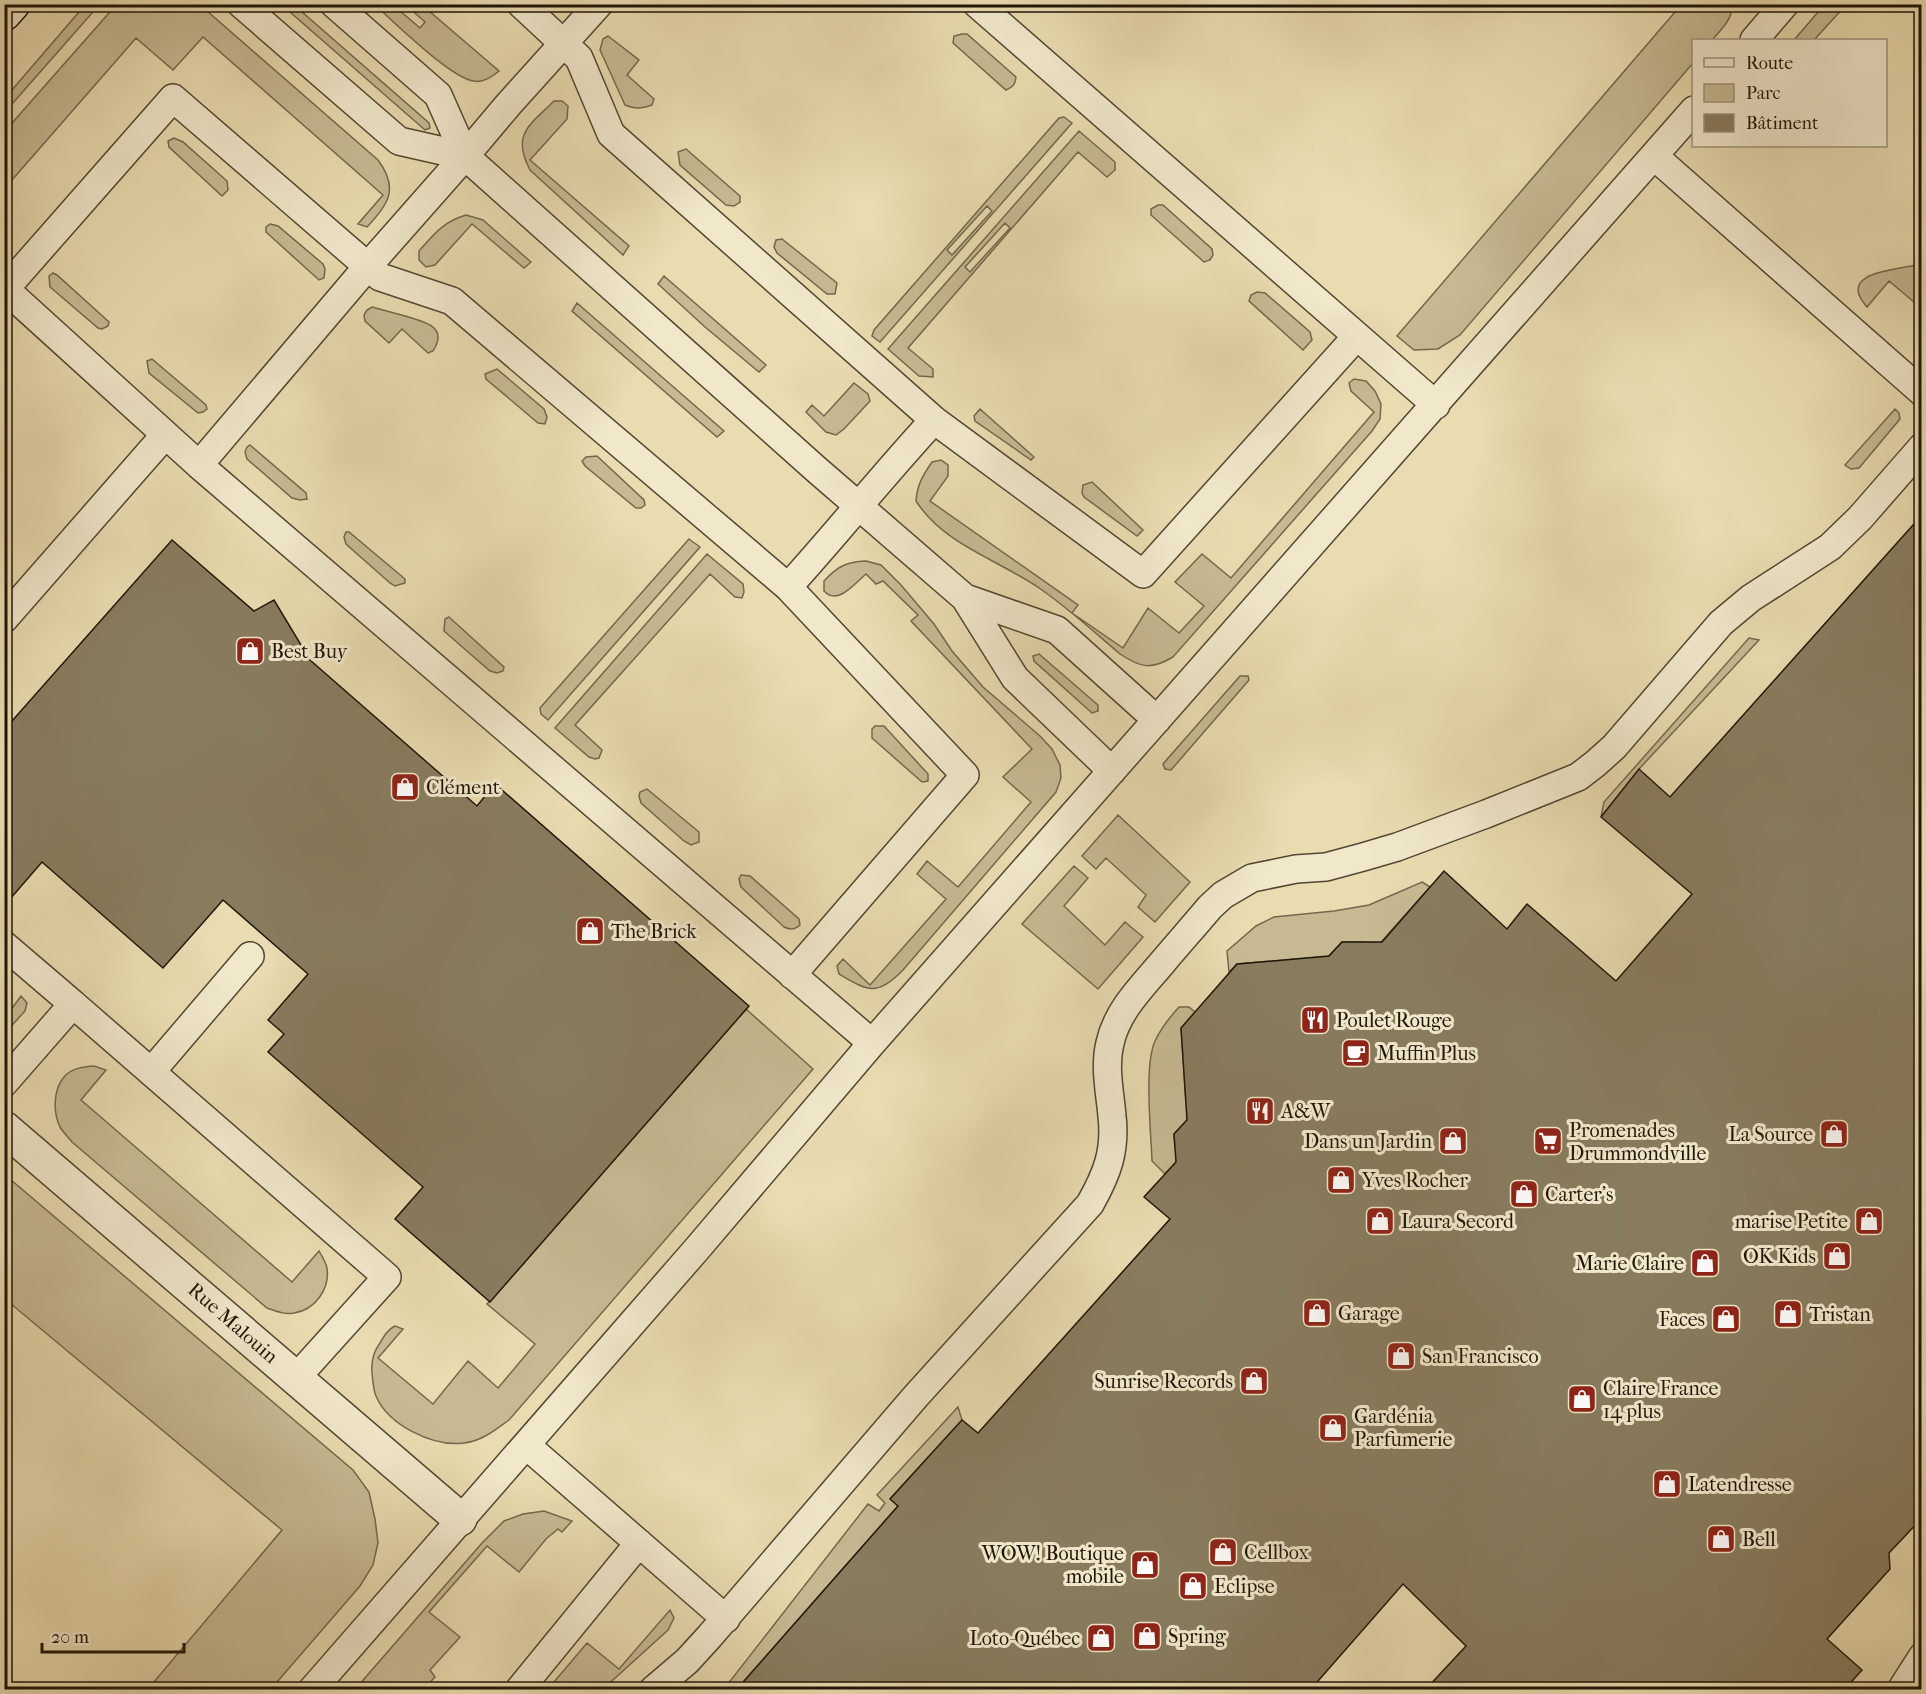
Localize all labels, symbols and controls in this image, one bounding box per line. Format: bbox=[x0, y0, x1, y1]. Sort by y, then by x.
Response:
legend bbox=[1692, 39, 1887, 147]
text: Route bbox=[1746, 53, 1793, 74]
text: Parc bbox=[1746, 83, 1781, 104]
text: Bâtiment bbox=[1746, 113, 1819, 134]
shop icon: Best Buy bbox=[234, 635, 266, 667]
place label: Best Buy bbox=[271, 640, 349, 663]
shop icon: Clément bbox=[389, 771, 421, 803]
place label: Clément bbox=[426, 776, 500, 799]
shop icon: The Brick bbox=[574, 915, 606, 947]
place label: The Brick bbox=[611, 920, 697, 943]
restaurant icon: Poulet Rouge bbox=[1299, 1004, 1331, 1036]
place label: Poulet Rouge bbox=[1336, 1009, 1452, 1032]
cafe icon: Muffin Plus bbox=[1340, 1037, 1372, 1069]
place label: Muffin Plus bbox=[1377, 1042, 1476, 1065]
restaurant icon: A&W bbox=[1244, 1095, 1276, 1127]
place label: A&W bbox=[1280, 1100, 1331, 1123]
shop icon: La Source bbox=[1818, 1118, 1850, 1150]
place label: Promenades Drummondville bbox=[1569, 1119, 1706, 1165]
place label: La Source bbox=[1729, 1123, 1813, 1146]
shop icon: Dans un Jardin bbox=[1437, 1125, 1469, 1157]
supermarket icon: Promenades Drummondville bbox=[1532, 1125, 1564, 1157]
place label: Dans un Jardin bbox=[1304, 1130, 1432, 1153]
shop icon: Yves Rocher bbox=[1325, 1164, 1357, 1196]
place label: Yves Rocher bbox=[1361, 1169, 1468, 1192]
shop icon: Carter's bbox=[1508, 1178, 1540, 1210]
place label: Carter's bbox=[1545, 1183, 1613, 1206]
shop icon: Laura Secord bbox=[1364, 1205, 1396, 1237]
shop icon: marise Petite bbox=[1853, 1205, 1885, 1237]
place label: Laura Secord bbox=[1401, 1210, 1515, 1233]
place label: marise Petite bbox=[1735, 1210, 1848, 1233]
shop icon: OK Kids bbox=[1821, 1240, 1853, 1272]
place label: OK Kids bbox=[1743, 1245, 1816, 1268]
shop icon: Marie Claire bbox=[1689, 1247, 1721, 1279]
place label: Marie Claire bbox=[1576, 1252, 1684, 1275]
street label: Rue Malouin bbox=[183, 1278, 283, 1368]
shop icon: Garage bbox=[1301, 1297, 1333, 1329]
shop icon: Tristan bbox=[1772, 1298, 1804, 1330]
place label: Garage bbox=[1338, 1302, 1400, 1325]
shop icon: Faces bbox=[1710, 1303, 1742, 1335]
place label: Tristan bbox=[1809, 1303, 1871, 1326]
place label: Faces bbox=[1659, 1308, 1705, 1331]
shop icon: San Francisco bbox=[1385, 1340, 1417, 1372]
place label: San Francisco bbox=[1422, 1345, 1539, 1368]
shop icon: Sunrise Records bbox=[1238, 1365, 1270, 1397]
place label: Sunrise Records bbox=[1094, 1370, 1233, 1393]
place label: Claire France 14 plus bbox=[1603, 1377, 1719, 1423]
shop icon: Claire France 14 plus bbox=[1566, 1383, 1598, 1415]
place label: Gardénia Parfumerie bbox=[1354, 1405, 1452, 1451]
shop icon: Gardénia Parfumerie bbox=[1317, 1412, 1349, 1444]
shop icon: Latendresse bbox=[1651, 1468, 1683, 1500]
place label: Latendresse bbox=[1688, 1473, 1792, 1496]
shop icon: Bell bbox=[1705, 1523, 1737, 1555]
place label: Bell bbox=[1742, 1528, 1776, 1551]
shop icon: Cellbox bbox=[1207, 1536, 1239, 1568]
place label: Cellbox bbox=[1244, 1541, 1309, 1564]
place label: WOW! Boutique mobile bbox=[981, 1542, 1124, 1588]
shop icon: WOW! Boutique mobile bbox=[1129, 1549, 1161, 1581]
shop icon: Eclipse bbox=[1177, 1570, 1209, 1602]
place label: Eclipse bbox=[1214, 1575, 1275, 1598]
scale bar bbox=[42, 1616, 184, 1654]
shop icon: Spring bbox=[1131, 1620, 1163, 1652]
shop icon: Loto-Québec bbox=[1085, 1622, 1117, 1654]
place label: Spring bbox=[1168, 1625, 1226, 1648]
text: 20 m bbox=[51, 1627, 89, 1648]
place label: Loto-Québec bbox=[970, 1627, 1080, 1650]

